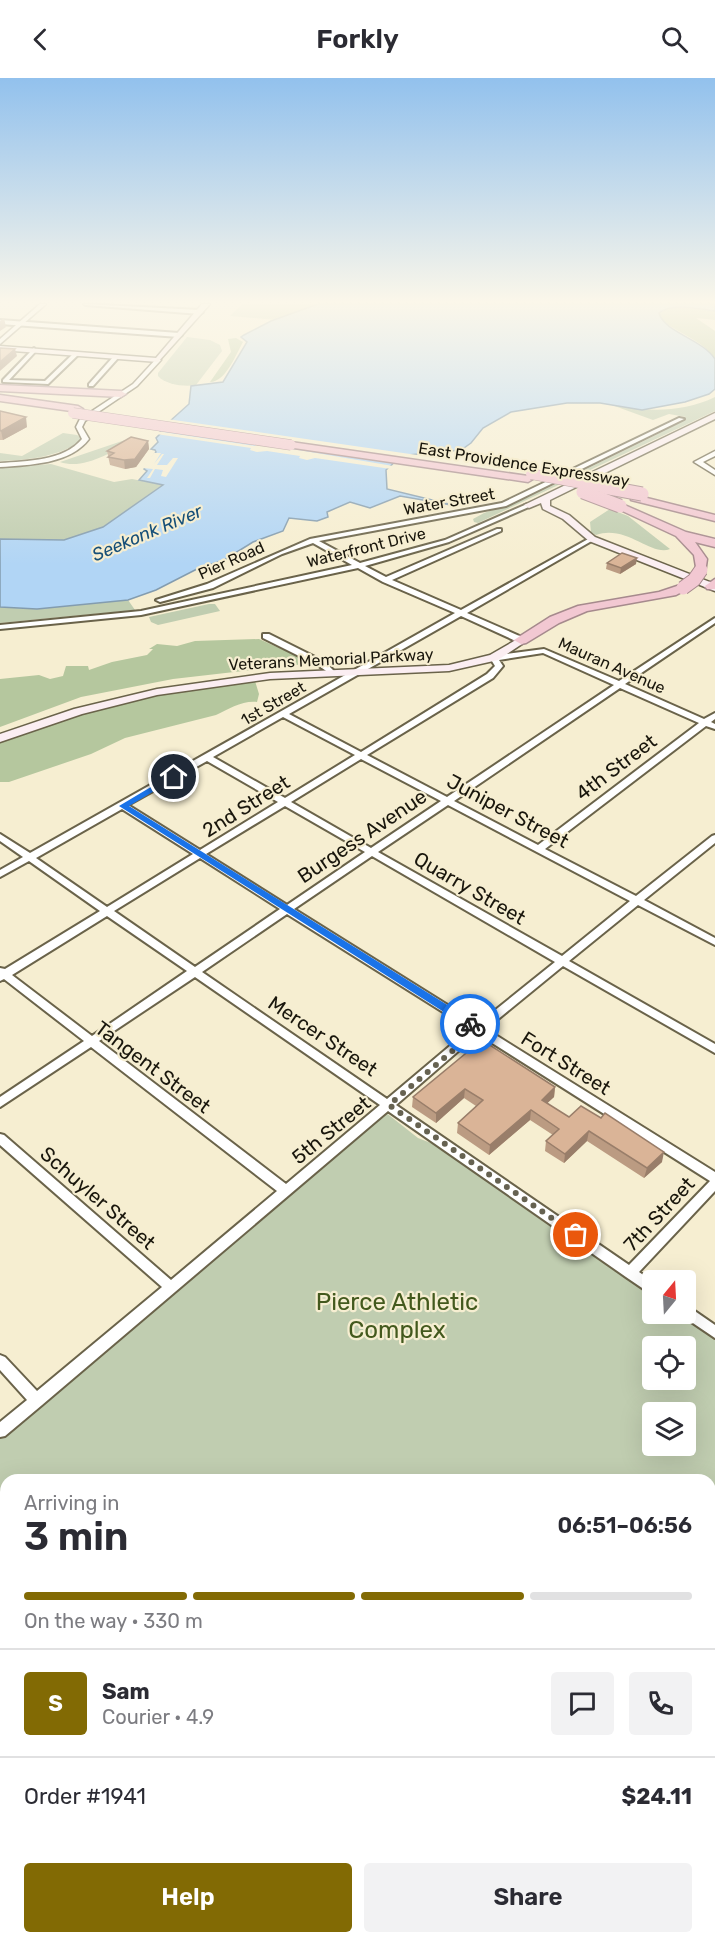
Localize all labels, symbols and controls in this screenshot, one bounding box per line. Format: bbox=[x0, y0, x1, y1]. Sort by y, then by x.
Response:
icon: back bbox=[24, 23, 57, 56]
text: Forkly bbox=[316, 23, 399, 55]
icon: search bbox=[658, 23, 691, 56]
street label: East Providence Expressway bbox=[417, 438, 631, 491]
street label: Water Street bbox=[402, 484, 496, 519]
water label: Seekonk River bbox=[89, 499, 206, 566]
street label: Waterfront Drive bbox=[305, 523, 428, 571]
street label: Pier Road bbox=[195, 537, 267, 584]
street label: Mauran Avenue bbox=[555, 633, 668, 698]
street label: Veterans Memorial Parkway bbox=[228, 645, 434, 674]
street label: 1st Street bbox=[238, 677, 309, 730]
street label: 4th Street bbox=[571, 729, 661, 805]
pin bbox=[148, 751, 199, 802]
icon: home bbox=[157, 760, 190, 793]
street label: Juniper Street bbox=[443, 769, 573, 853]
street label: 2nd Street bbox=[198, 770, 294, 842]
street label: Burgess Avenue bbox=[293, 784, 431, 888]
street label: Quarry Street bbox=[410, 846, 530, 930]
street label: Mercer Street bbox=[264, 991, 382, 1081]
courier bbox=[440, 994, 500, 1054]
icon: bike bbox=[454, 1008, 487, 1041]
street label: Tangent Street bbox=[90, 1016, 216, 1118]
street label: Fort Street bbox=[517, 1026, 615, 1100]
street label: 5th Street bbox=[287, 1091, 375, 1169]
street label: Schuyler Street bbox=[36, 1141, 161, 1255]
street label: 7th Street bbox=[619, 1172, 700, 1256]
pin bbox=[550, 1209, 601, 1260]
icon: bag bbox=[559, 1218, 592, 1251]
north arrow bbox=[642, 1270, 696, 1324]
map controls bbox=[642, 1270, 696, 1456]
park label: Pierce Athletic Complex bbox=[316, 1288, 478, 1344]
button: locate bbox=[642, 1336, 696, 1390]
button: layers bbox=[642, 1402, 696, 1456]
text: Arriving in bbox=[24, 1491, 119, 1515]
text: 06:51–06:56 bbox=[557, 1512, 692, 1539]
text: 3 min bbox=[24, 1514, 129, 1560]
text: On the way · 330 m bbox=[24, 1609, 203, 1633]
button: chat bbox=[551, 1672, 614, 1735]
button: phone bbox=[629, 1672, 692, 1735]
text: Sam bbox=[102, 1678, 150, 1705]
text: S bbox=[48, 1690, 63, 1717]
text: Courier · 4.9 bbox=[102, 1705, 214, 1729]
text: Order #1941 bbox=[24, 1783, 146, 1810]
text: $24.11 bbox=[622, 1783, 692, 1810]
button: Help bbox=[24, 1863, 352, 1932]
button: Share bbox=[364, 1863, 692, 1932]

